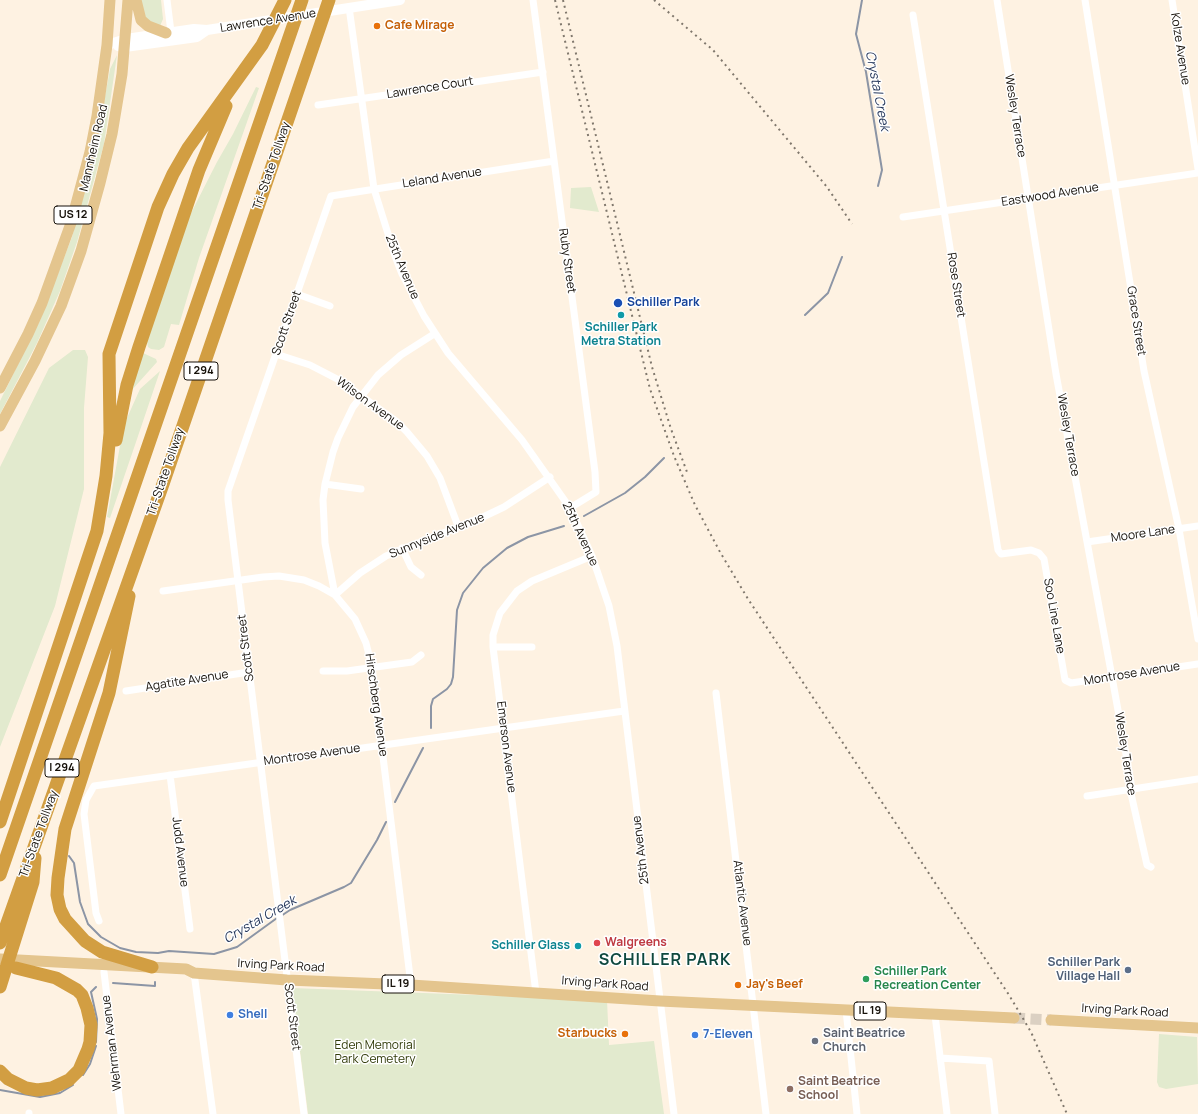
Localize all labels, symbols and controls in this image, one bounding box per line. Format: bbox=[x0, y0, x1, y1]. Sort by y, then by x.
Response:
street label: Lawrence Avenue bbox=[219, 6, 317, 36]
street label: Kolze Avenue bbox=[1167, 12, 1193, 86]
place label: Cafe Mirage bbox=[385, 19, 454, 33]
marker: Cafe Mirage bbox=[372, 21, 382, 31]
water label: Crystal Creek bbox=[862, 50, 892, 132]
street label: Wesley Terrace bbox=[1001, 73, 1029, 159]
street label: Lawrence Court bbox=[386, 74, 474, 102]
street label: Mannheim Road bbox=[77, 103, 111, 193]
street label: Tri-State Tollway bbox=[250, 120, 294, 212]
street label: Leland Avenue bbox=[401, 165, 483, 191]
street label: Eastwood Avenue bbox=[1000, 180, 1100, 210]
road number: US 12 bbox=[54, 206, 92, 224]
street label: Ruby Street bbox=[555, 228, 579, 294]
street label: 25th Avenue bbox=[382, 232, 422, 302]
street label: Rose Street bbox=[944, 251, 968, 319]
street label: Grace Street bbox=[1123, 285, 1149, 357]
street label: Scott Street bbox=[269, 289, 305, 357]
place label: Schiller Park bbox=[627, 296, 699, 310]
marker: Schiller Park bbox=[612, 297, 624, 309]
marker: Schiller Park Metra Station bbox=[616, 310, 626, 320]
place label: Schiller Park Metra Station bbox=[581, 321, 661, 349]
road number: I 294 bbox=[184, 362, 218, 380]
street label: Wilson Avenue bbox=[333, 374, 407, 434]
street label: Wesley Terrace bbox=[1054, 392, 1082, 478]
street label: Tri-State Tollway bbox=[144, 426, 188, 518]
street label: 25th Avenue bbox=[559, 500, 601, 568]
street label: Sunnyside Avenue bbox=[387, 510, 487, 562]
street label: Moore Lane bbox=[1110, 522, 1176, 546]
street label: Soo Line Lane bbox=[1040, 577, 1068, 655]
street label: Scott Street bbox=[235, 614, 257, 682]
street label: Hirschberg Avenue bbox=[362, 653, 390, 757]
street label: Montrose Avenue bbox=[1083, 659, 1181, 689]
street label: Agatite Avenue bbox=[144, 667, 230, 695]
street label: Emerson Avenue bbox=[493, 700, 519, 794]
street label: Wesley Terrace bbox=[1111, 711, 1139, 797]
street label: Montrose Avenue bbox=[263, 741, 361, 769]
road number: I 294 bbox=[45, 759, 79, 777]
street label: Tri-State Tollway bbox=[17, 788, 61, 880]
street label: 25th Avenue bbox=[630, 815, 652, 885]
street label: Judd Avenue bbox=[169, 816, 191, 888]
street label: Atlantic Avenue bbox=[730, 859, 754, 947]
water label: Crystal Creek bbox=[221, 893, 299, 947]
place label: Walgreens bbox=[605, 936, 667, 950]
marker: Walgreens bbox=[592, 938, 602, 948]
place label: Schiller Glass bbox=[491, 939, 570, 953]
marker: Schiller Glass bbox=[573, 941, 583, 951]
district label: SCHILLER PARK bbox=[599, 951, 731, 971]
place label: Schiller Park Village Hall bbox=[1048, 956, 1120, 984]
street label: Irving Park Road bbox=[237, 957, 325, 975]
place label: Schiller Park Recreation Center bbox=[874, 965, 981, 993]
marker: Schiller Park Village Hall bbox=[1123, 965, 1133, 975]
street label: Irving Park Road bbox=[561, 974, 649, 994]
marker: Schiller Park Recreation Center bbox=[861, 974, 871, 984]
road number: IL 19 bbox=[382, 975, 414, 993]
place label: Jay's Beef bbox=[746, 978, 803, 992]
marker: Jay's Beef bbox=[733, 980, 743, 990]
street label: Scott Street bbox=[281, 983, 303, 1051]
street label: Wehrman Avenue bbox=[99, 994, 125, 1092]
road number: IL 19 bbox=[854, 1002, 886, 1020]
street label: Irving Park Road bbox=[1081, 1002, 1169, 1020]
place label: Shell bbox=[238, 1008, 267, 1022]
marker: Shell bbox=[225, 1010, 235, 1020]
place label: Starbucks bbox=[558, 1027, 617, 1041]
place label: Saint Beatrice Church bbox=[823, 1027, 905, 1055]
place label: 7-Eleven bbox=[703, 1028, 753, 1042]
marker: Starbucks bbox=[620, 1029, 630, 1039]
marker: 7-Eleven bbox=[690, 1030, 700, 1040]
marker: Saint Beatrice Church bbox=[810, 1036, 820, 1046]
park label: Eden Memorial Park Cemetery bbox=[334, 1039, 416, 1067]
place label: Saint Beatrice School bbox=[798, 1075, 880, 1103]
marker: Saint Beatrice School bbox=[785, 1084, 795, 1094]

